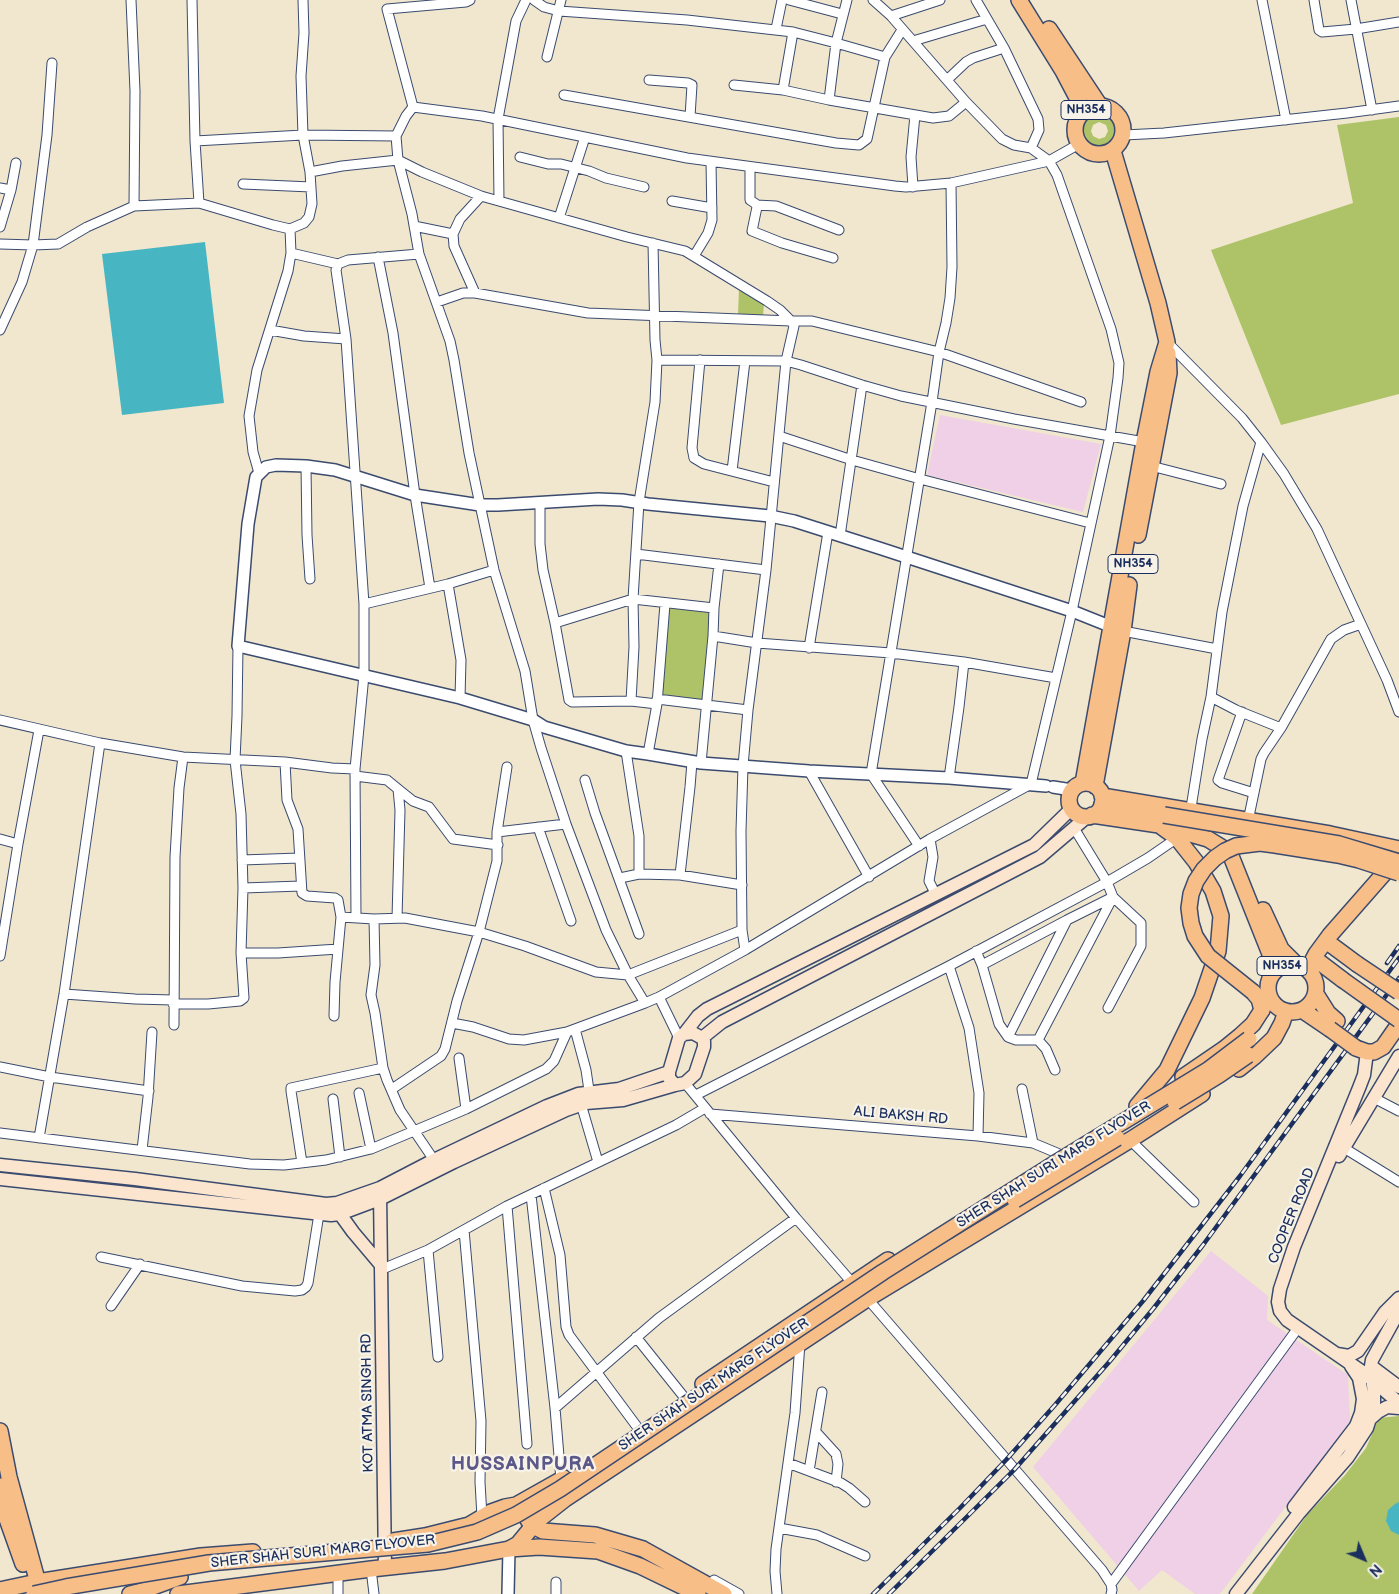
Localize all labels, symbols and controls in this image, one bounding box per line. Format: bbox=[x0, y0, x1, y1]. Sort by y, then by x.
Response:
road number: NH354 bbox=[1061, 100, 1111, 120]
road number: NH354 bbox=[1108, 554, 1158, 574]
road number: NH354 bbox=[1257, 956, 1307, 976]
street label: SHER SHAH SURI MARG FLYOVER bbox=[954, 1098, 1154, 1232]
street label: ALI BAKSH RD bbox=[853, 1104, 949, 1128]
street label: COOPER ROAD bbox=[1265, 1166, 1319, 1266]
street label: SHER SHAH SURI MARG FLYOVER bbox=[616, 1315, 812, 1455]
street label: KOT ATMA SINGH RD bbox=[358, 1333, 378, 1473]
district label: HUSSAINPURA bbox=[450, 1454, 596, 1476]
street label: SHER SHAH SURI MARG FLYOVER bbox=[210, 1532, 436, 1572]
north arrow bbox=[1339, 1534, 1389, 1584]
text: N bbox=[1365, 1560, 1385, 1580]

